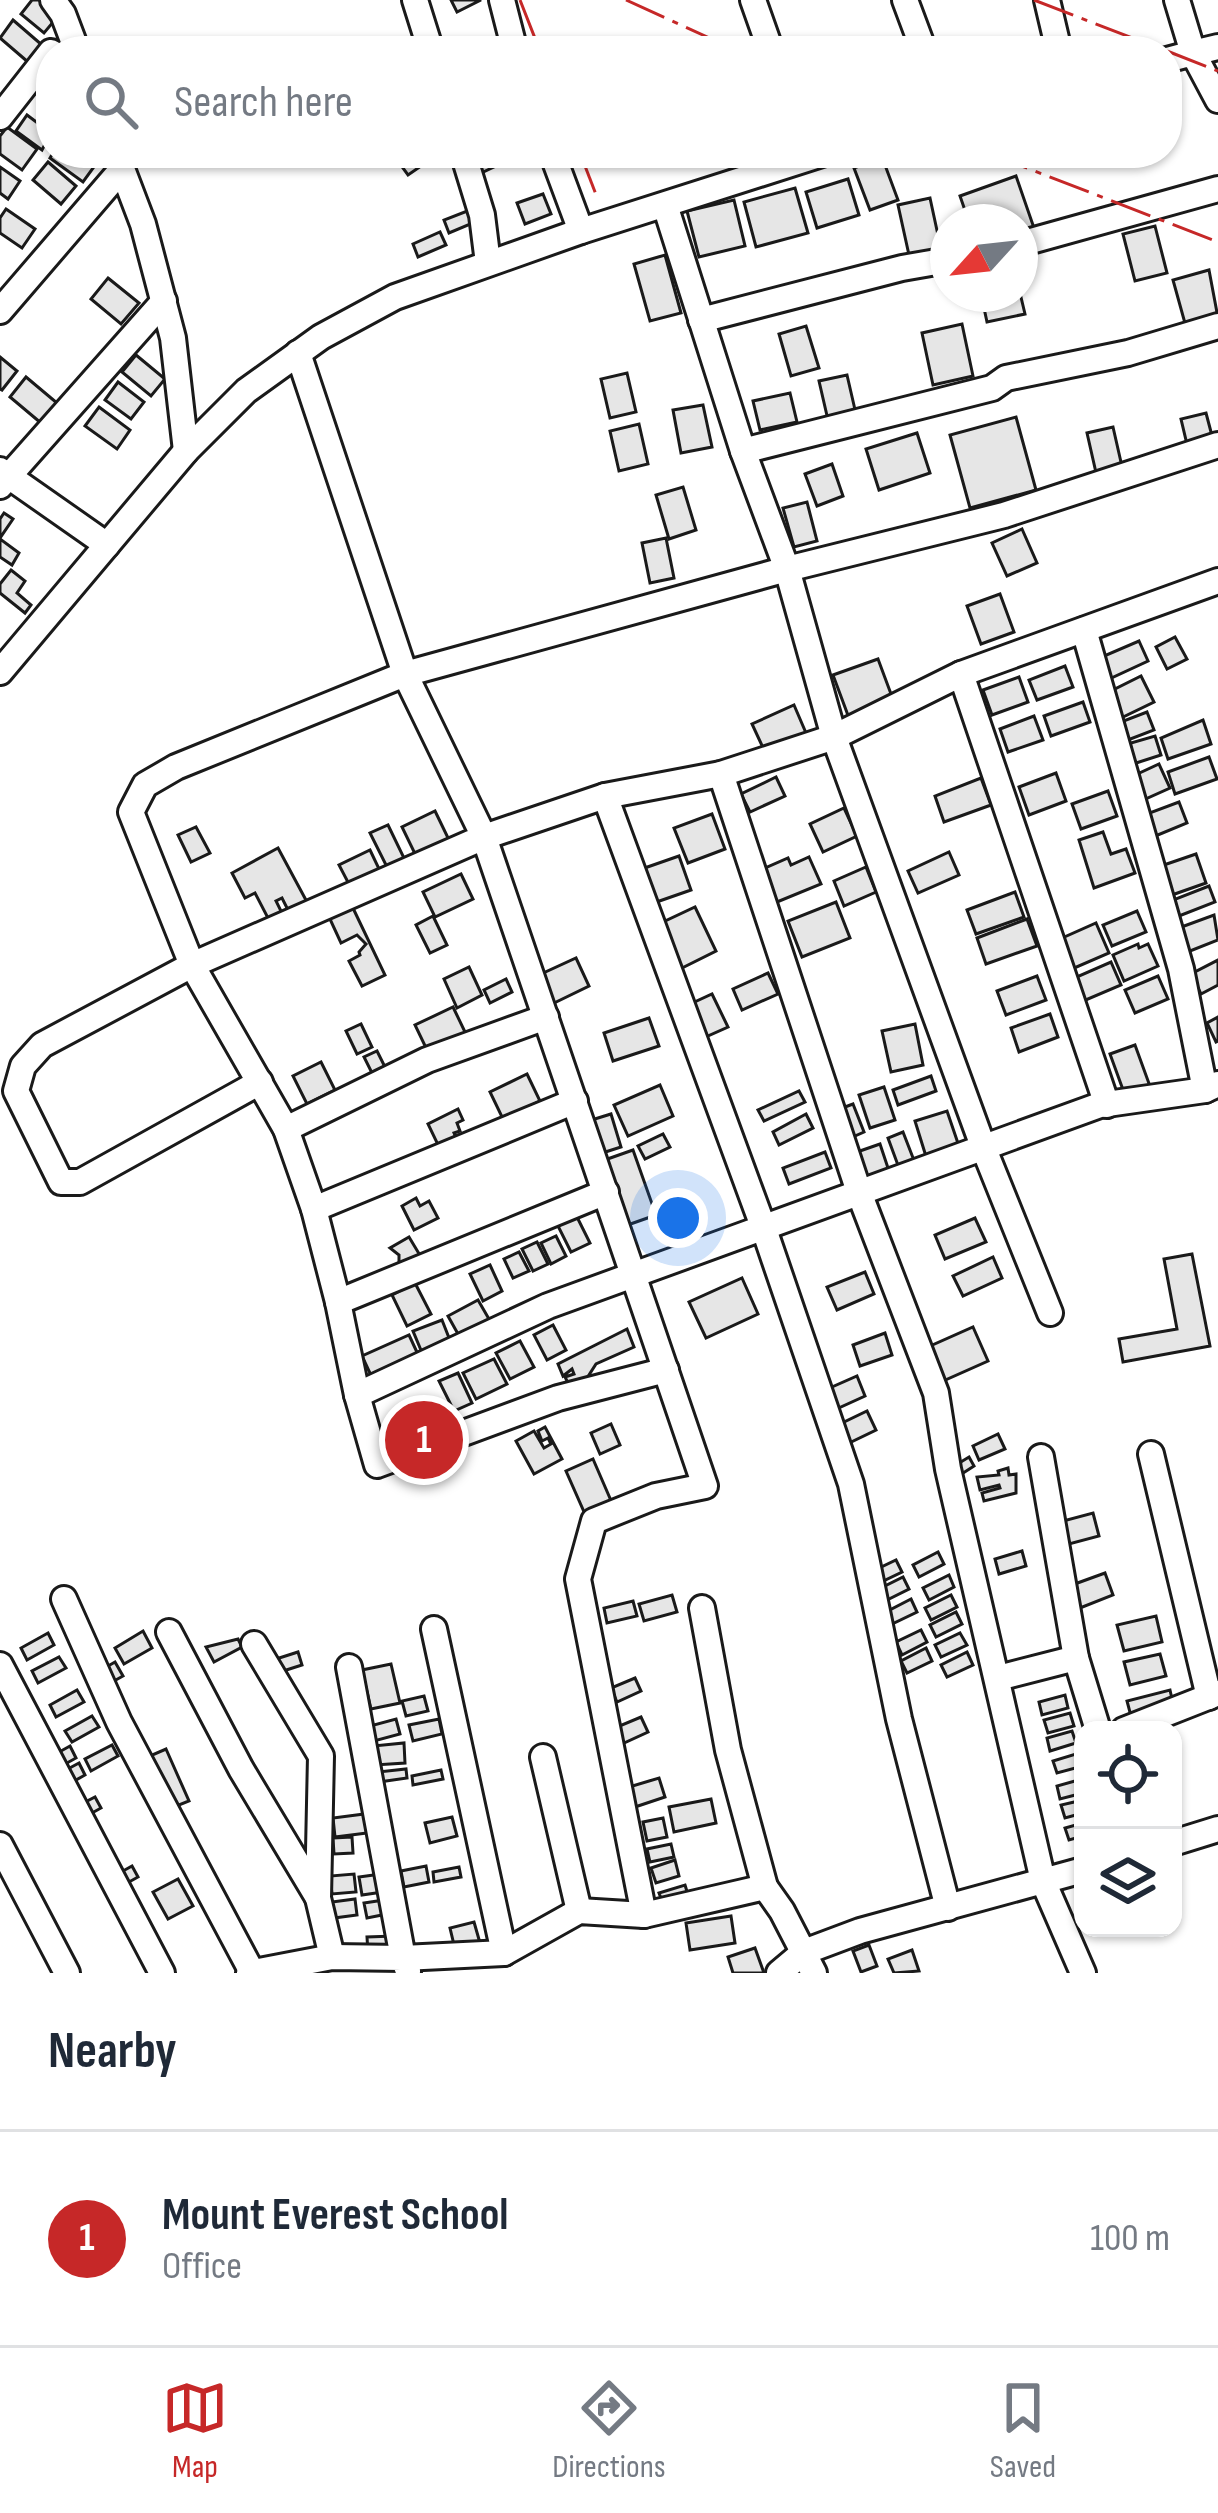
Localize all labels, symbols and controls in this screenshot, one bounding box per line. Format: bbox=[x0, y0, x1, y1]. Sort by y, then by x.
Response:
search box bbox=[36, 36, 1182, 168]
icon: search bbox=[78, 69, 144, 135]
text: Search here bbox=[174, 75, 353, 130]
north arrow bbox=[930, 204, 1038, 312]
your location bbox=[648, 1188, 708, 1248]
pin: 1 bbox=[385, 1395, 463, 1485]
map controls bbox=[1074, 1721, 1182, 1937]
button: locate bbox=[1074, 1721, 1182, 1829]
button: layers bbox=[1074, 1829, 1182, 1937]
text: Nearby bbox=[48, 2021, 177, 2082]
text: Mount Everest School bbox=[162, 2188, 508, 2243]
text: 1 bbox=[79, 2215, 95, 2262]
text: 100 m bbox=[1090, 2215, 1170, 2262]
text: Office bbox=[162, 2243, 242, 2290]
tab: Map bbox=[162, 2375, 228, 2487]
tab: Directions bbox=[552, 2375, 666, 2487]
tab: Saved bbox=[990, 2375, 1056, 2487]

